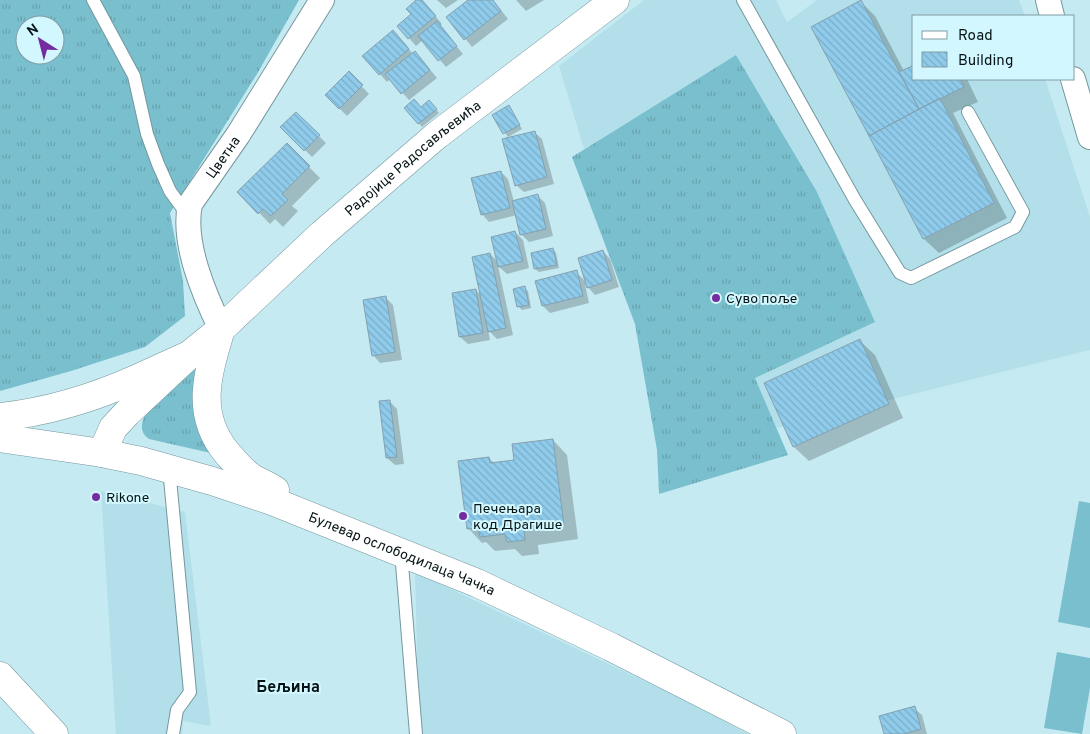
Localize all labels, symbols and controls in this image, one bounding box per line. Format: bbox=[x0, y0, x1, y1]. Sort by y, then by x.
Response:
north arrow bbox=[15, 15, 65, 65]
legend bbox=[912, 15, 1075, 80]
text: N bbox=[24, 21, 42, 41]
text: Road bbox=[958, 27, 993, 46]
text: Building bbox=[958, 52, 1013, 71]
street label: Радојице Радосављевића bbox=[342, 98, 485, 220]
street label: Цветна bbox=[203, 133, 245, 182]
place label: Суво поље bbox=[726, 291, 797, 308]
marker: Суво поље bbox=[710, 292, 722, 304]
place label: Rikone bbox=[106, 490, 149, 507]
marker: Rikone bbox=[90, 491, 102, 503]
place label: Печењара код Драгише bbox=[473, 501, 562, 534]
street label: Булевар ослободилаца Чачка bbox=[306, 509, 497, 600]
marker: Печењара код Драгише bbox=[457, 510, 469, 522]
district label: Бељина bbox=[256, 678, 320, 698]

